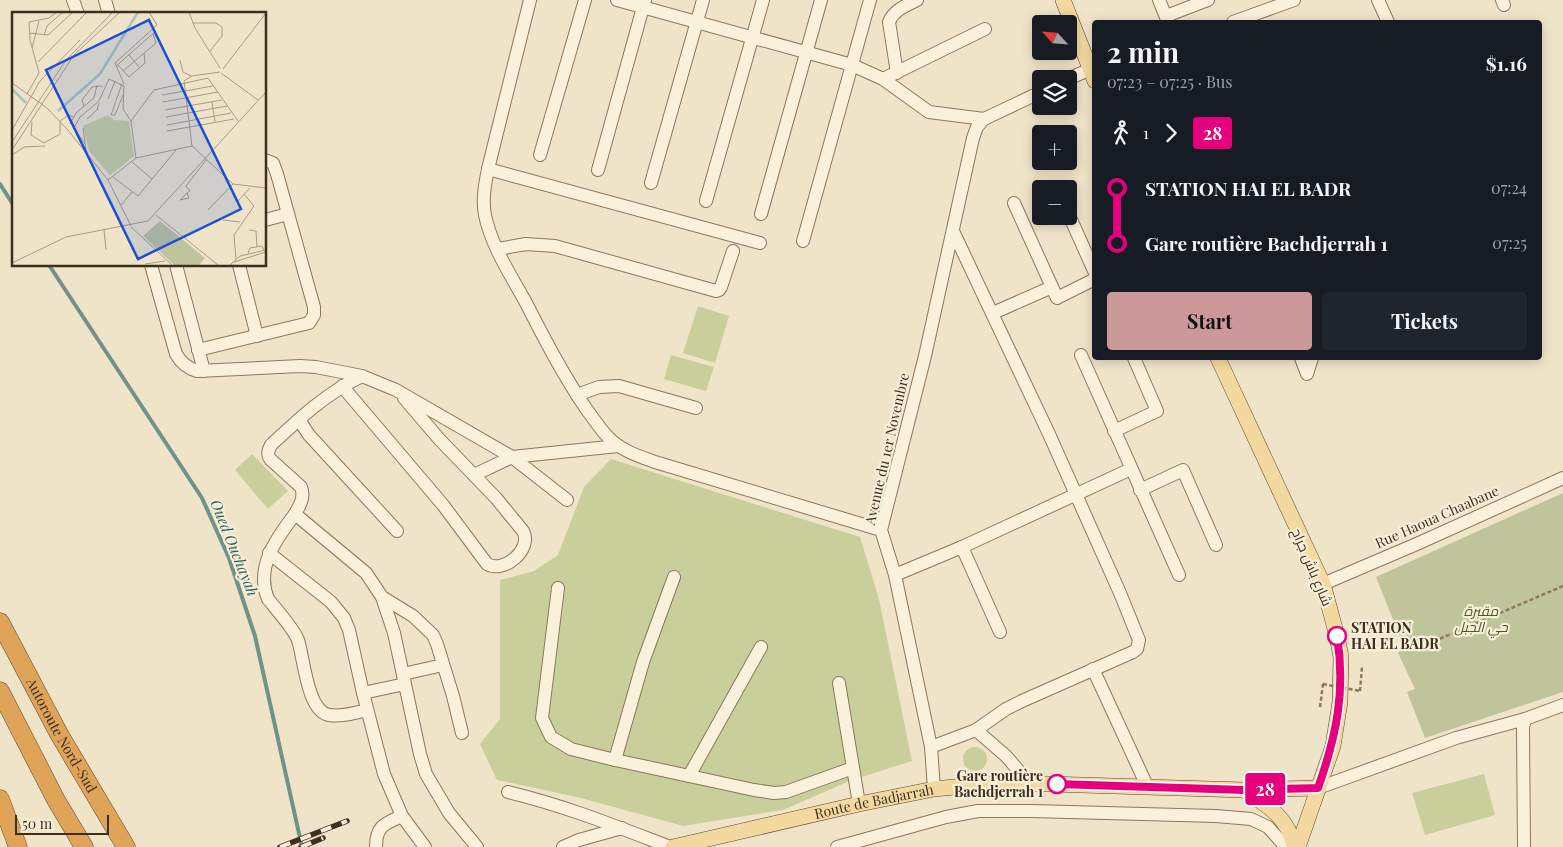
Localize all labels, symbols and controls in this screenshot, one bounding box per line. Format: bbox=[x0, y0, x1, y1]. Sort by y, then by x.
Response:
inset map bbox=[12, 12, 266, 266]
north arrow bbox=[1032, 15, 1078, 60]
map controls bbox=[1032, 15, 1077, 225]
text: 2 min bbox=[1107, 33, 1179, 70]
text: $1.16 bbox=[1486, 50, 1527, 76]
button: layers bbox=[1032, 70, 1077, 115]
text: 07:23 – 07:25 · Bus bbox=[1107, 71, 1232, 92]
icon: walk bbox=[1107, 119, 1135, 147]
icon: forward bbox=[1157, 119, 1185, 147]
text: 28 bbox=[1203, 121, 1222, 145]
text: 1 bbox=[1143, 122, 1149, 143]
button: + bbox=[1032, 125, 1077, 170]
text: STATION HAI EL BADR bbox=[1145, 175, 1351, 201]
text: 07:24 bbox=[1491, 177, 1527, 198]
button: − bbox=[1032, 180, 1077, 225]
text: Gare routière Bachdjerrah 1 bbox=[1145, 230, 1388, 256]
text: 07:25 bbox=[1492, 232, 1527, 253]
button: Start bbox=[1107, 292, 1312, 350]
button: Tickets bbox=[1322, 292, 1527, 350]
street label: Avenue du 1er Novembre bbox=[860, 371, 913, 528]
street label: Rue Haoua Chaabane bbox=[1372, 481, 1502, 552]
water label: Oued Ouchayah bbox=[206, 496, 263, 599]
street label: شارع باش جراح bbox=[1288, 525, 1337, 609]
park label: مقبرة حي الجبل bbox=[1454, 601, 1509, 639]
place label: STATION HAI EL BADR bbox=[1351, 618, 1439, 653]
marker: STATION HAI EL BADR bbox=[1327, 626, 1347, 646]
street label: Autoroute Nord-Sud bbox=[22, 674, 102, 796]
place label: Gare routière Bachdjerrah 1 bbox=[954, 766, 1043, 801]
line badge: 28 bbox=[1242, 773, 1288, 805]
marker: Gare routière Bachdjerrah 1 bbox=[1047, 774, 1067, 794]
text: 28 bbox=[1255, 777, 1275, 801]
street label: Route de Badjarrah bbox=[812, 779, 936, 823]
scale bar bbox=[15, 812, 109, 835]
text: 50 m bbox=[22, 814, 52, 833]

